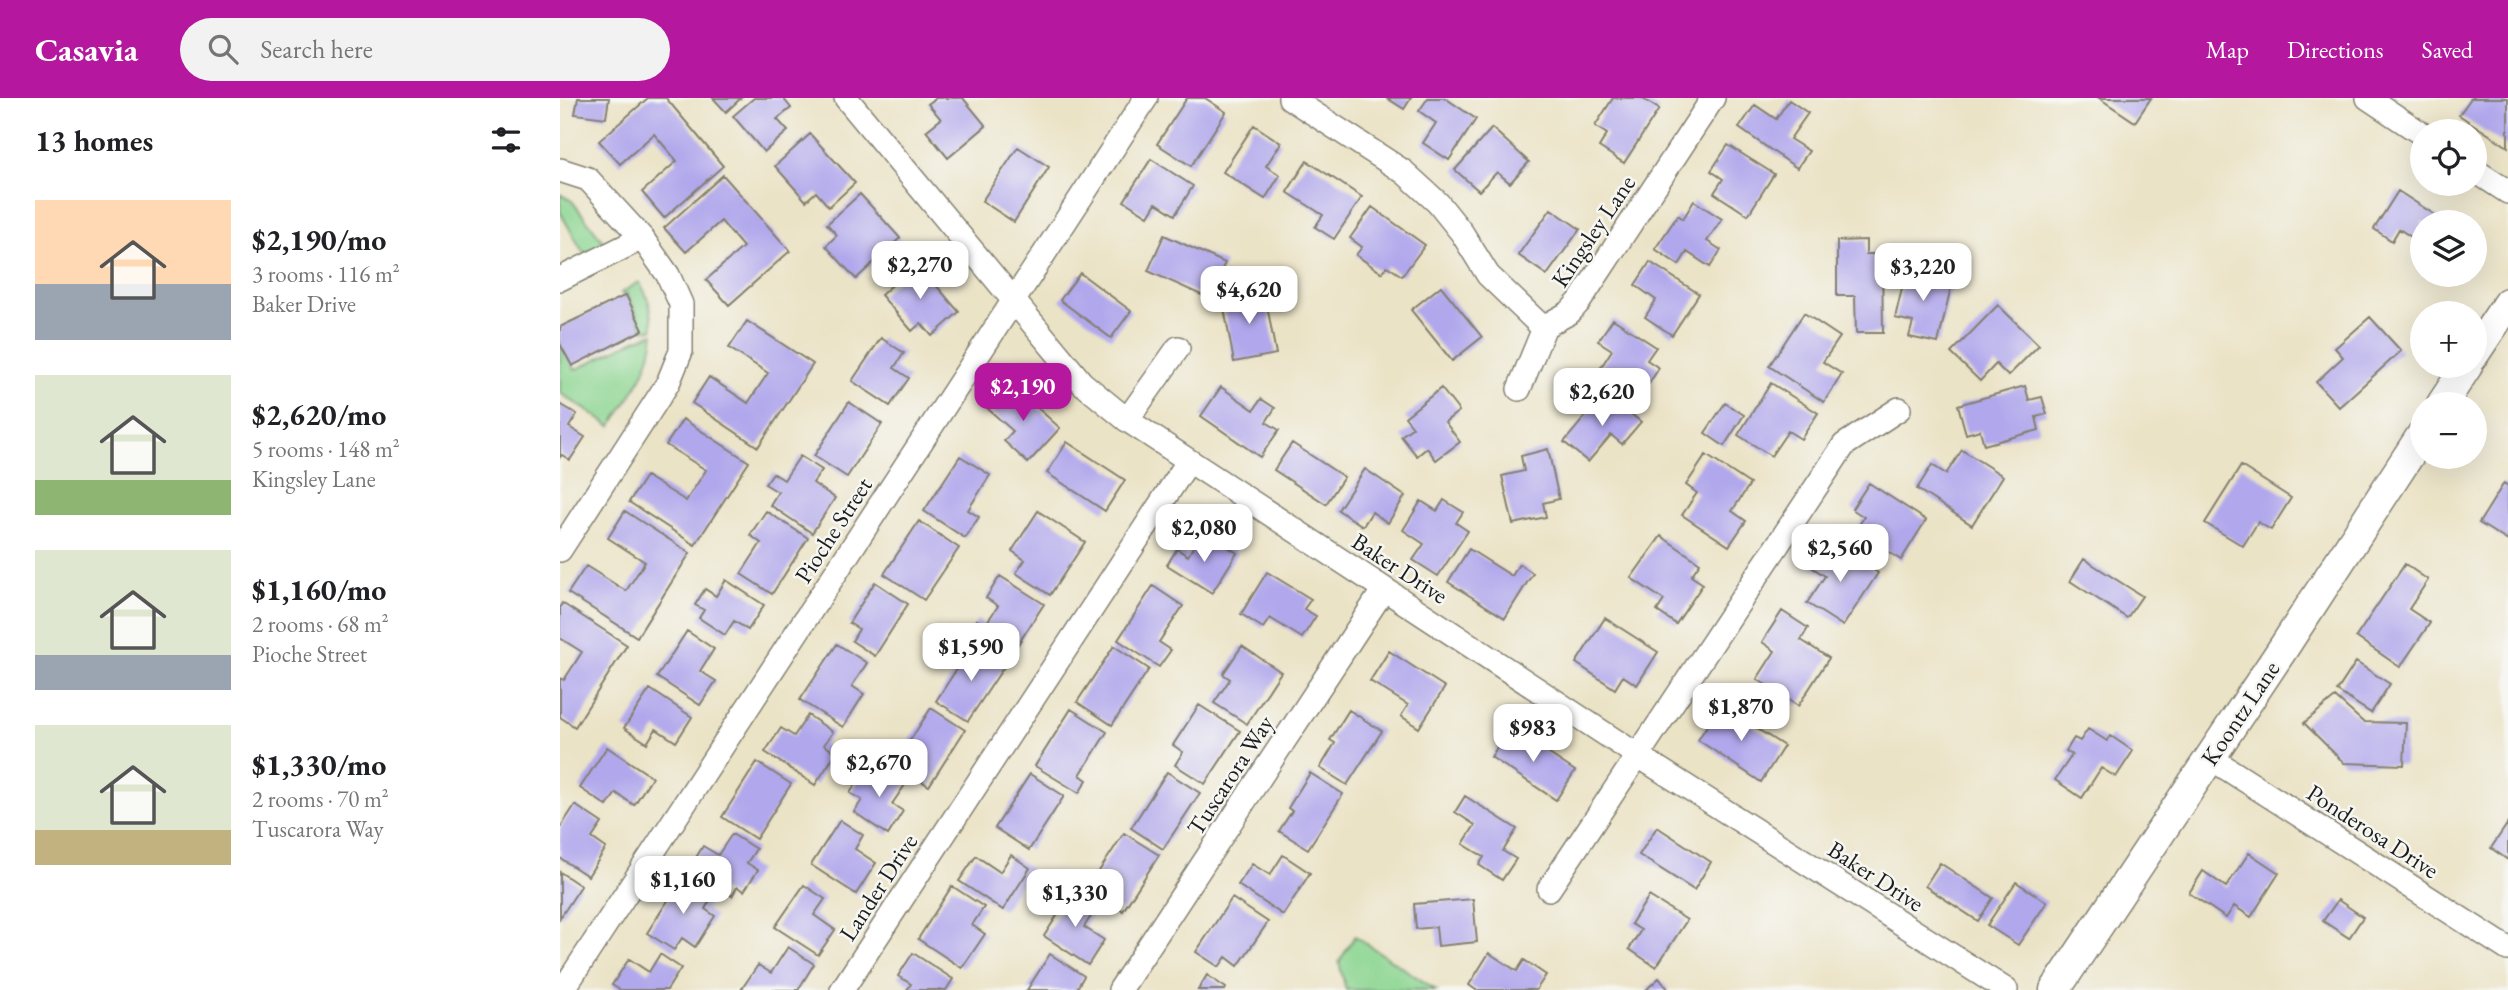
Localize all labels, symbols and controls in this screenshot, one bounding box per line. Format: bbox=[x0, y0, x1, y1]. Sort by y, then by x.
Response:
search box bbox=[180, 18, 670, 81]
text: Casavia bbox=[35, 28, 138, 71]
icon: search bbox=[204, 30, 242, 68]
text: Search here bbox=[260, 32, 373, 66]
text: Map bbox=[2206, 34, 2249, 65]
text: Directions bbox=[2287, 34, 2384, 65]
text: Saved bbox=[2422, 34, 2473, 65]
map controls bbox=[2410, 119, 2487, 469]
button: locate bbox=[2410, 119, 2487, 196]
text: 13 homes bbox=[35, 121, 153, 160]
icon: filters bbox=[487, 121, 525, 159]
street label: Kingsley Lane bbox=[1544, 169, 1642, 293]
button: layers bbox=[2410, 210, 2487, 287]
text: $2,190/mo bbox=[252, 220, 386, 259]
icon: home bbox=[91, 228, 175, 312]
pin: $2,270 bbox=[863, 242, 977, 301]
pin: $3,220 bbox=[1866, 244, 1980, 303]
text: $2,270 bbox=[888, 249, 952, 279]
text: $3,220 bbox=[1891, 251, 1955, 281]
text: 3 rooms · 116 m² bbox=[252, 259, 400, 289]
pin: $4,620 bbox=[1192, 266, 1306, 326]
text: $4,620 bbox=[1217, 274, 1281, 304]
text: Baker Drive bbox=[252, 289, 356, 319]
button: + bbox=[2410, 301, 2487, 378]
pin: $2,190 bbox=[966, 364, 1080, 423]
pin: $2,620 bbox=[1545, 368, 1659, 428]
text: $2,190 bbox=[991, 371, 1055, 401]
text: $2,620 bbox=[1570, 376, 1634, 406]
button: − bbox=[2410, 392, 2487, 469]
text: $2,620/mo bbox=[252, 395, 386, 434]
icon: home bbox=[91, 403, 175, 487]
text: 5 rooms · 148 m² bbox=[252, 434, 400, 464]
text: Kingsley Lane bbox=[252, 464, 376, 494]
street label: Pioche Street bbox=[787, 471, 879, 589]
pin: $2,080 bbox=[1147, 504, 1261, 564]
text: $2,080 bbox=[1172, 512, 1236, 542]
pin: $2,560 bbox=[1783, 524, 1897, 584]
street label: Baker Drive bbox=[1346, 525, 1454, 611]
text: $2,560 bbox=[1808, 532, 1872, 562]
text: $1,160/mo bbox=[252, 570, 386, 609]
icon: home bbox=[91, 578, 175, 662]
text: 2 rooms · 68 m² bbox=[252, 609, 389, 639]
pin: $1,590 bbox=[914, 624, 1028, 683]
text: $1,590 bbox=[939, 631, 1003, 661]
text: Pioche Street bbox=[252, 639, 367, 669]
street label: Koontz Lane bbox=[2194, 655, 2286, 771]
pin: $1,870 bbox=[1684, 684, 1798, 743]
text: $1,870 bbox=[1709, 691, 1773, 721]
pin: $983 bbox=[1492, 704, 1574, 764]
street label: Tuscarora Way bbox=[1180, 709, 1281, 841]
text: $983 bbox=[1509, 712, 1557, 742]
pin: $2,670 bbox=[822, 740, 936, 799]
text: $1,330/mo bbox=[252, 745, 386, 784]
text: $2,670 bbox=[847, 747, 911, 777]
icon: home bbox=[91, 753, 175, 837]
street label: Ponderosa Drive bbox=[2301, 777, 2445, 885]
text: 2 rooms · 70 m² bbox=[252, 784, 389, 814]
text: Tuscarora Way bbox=[252, 814, 383, 844]
street label: Lander Drive bbox=[832, 827, 924, 947]
street label: Baker Drive bbox=[1822, 833, 1930, 919]
pin: $1,160 bbox=[626, 856, 740, 916]
text: $1,160 bbox=[651, 864, 715, 894]
pin: $1,330 bbox=[1018, 870, 1132, 929]
text: $1,330 bbox=[1043, 877, 1107, 907]

